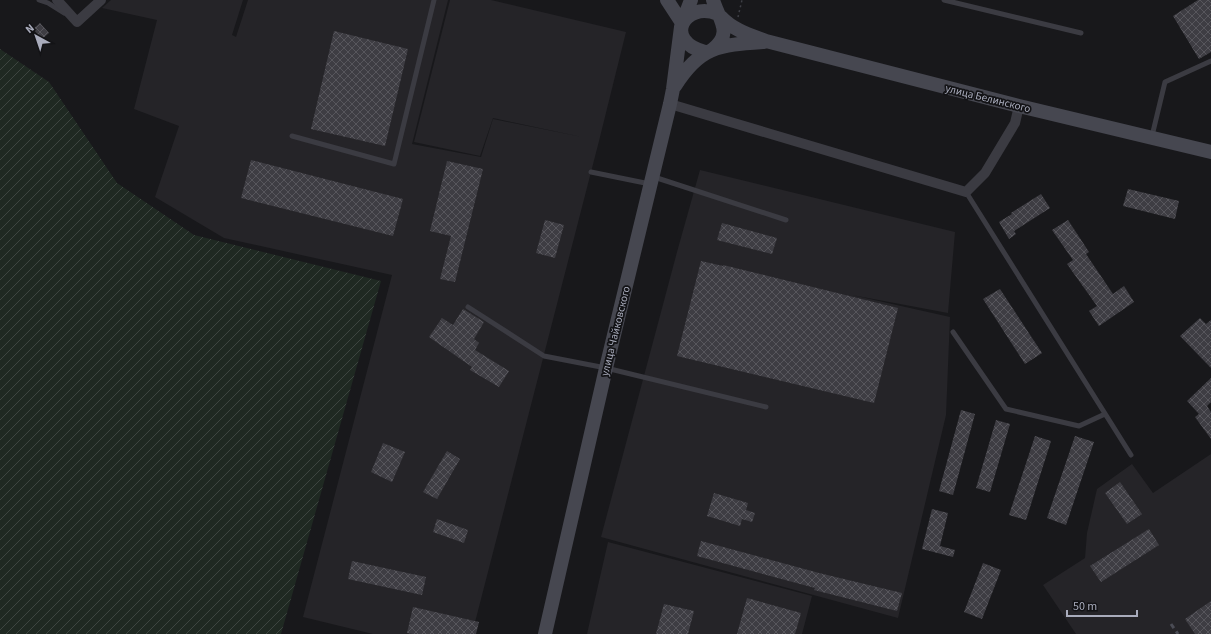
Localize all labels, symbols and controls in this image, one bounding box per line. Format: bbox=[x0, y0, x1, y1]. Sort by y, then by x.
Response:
north arrow bbox=[16, 16, 56, 56]
text: N bbox=[22, 21, 38, 37]
street label: улица Белинского bbox=[944, 81, 1032, 116]
street label: улица Чайковского bbox=[597, 284, 634, 378]
scale bar bbox=[1067, 592, 1137, 618]
text: 50 m bbox=[1073, 598, 1097, 615]

